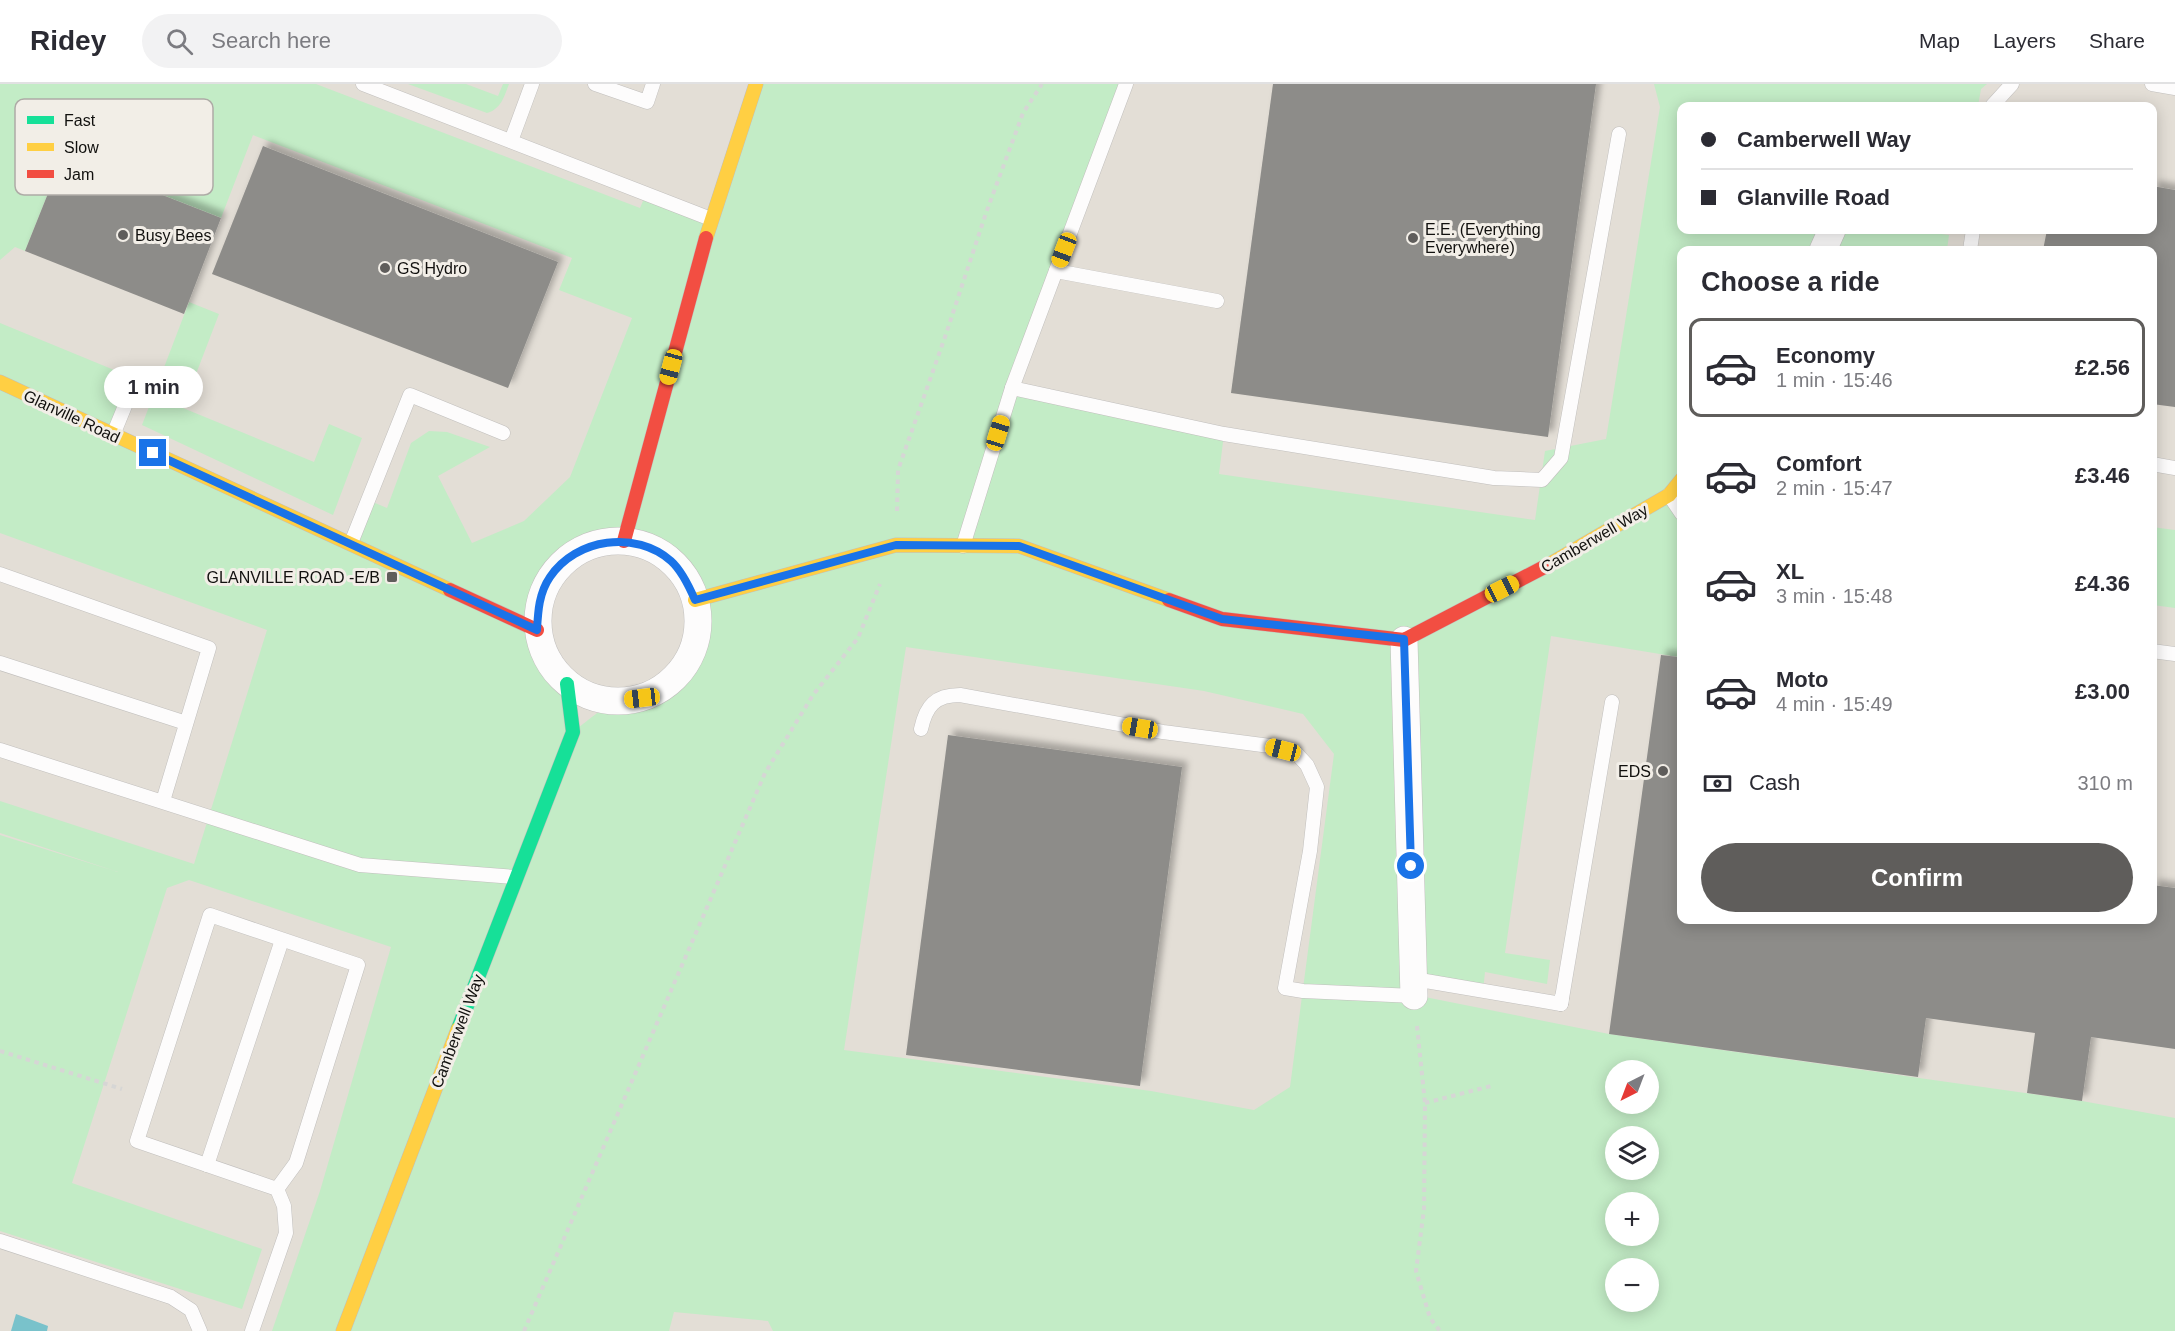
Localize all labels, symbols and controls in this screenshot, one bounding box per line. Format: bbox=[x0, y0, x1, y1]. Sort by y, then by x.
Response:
search box bbox=[142, 14, 562, 68]
text: Ridey bbox=[30, 25, 106, 56]
icon: search bbox=[163, 25, 196, 58]
text: Search here bbox=[211, 28, 331, 53]
text: Map bbox=[1919, 29, 1960, 52]
text: Layers bbox=[1993, 29, 2056, 52]
text: Share bbox=[2089, 29, 2145, 52]
legend bbox=[15, 99, 213, 195]
text: Fast bbox=[64, 112, 96, 129]
text: Camberwell Way bbox=[1737, 127, 1911, 152]
text: Slow bbox=[64, 139, 99, 156]
text: Jam bbox=[64, 166, 94, 183]
text: Glanville Road bbox=[1737, 185, 1890, 210]
place label: E.E. (Everything Everywhere) bbox=[1425, 221, 1541, 256]
place label: Busy Bees bbox=[135, 227, 211, 244]
marker: Busy Bees bbox=[116, 228, 130, 242]
car bbox=[1049, 230, 1079, 270]
marker: E.E. (Everything Everywhere) bbox=[1406, 231, 1420, 245]
place label: GS Hydro bbox=[397, 260, 467, 277]
marker: GS Hydro bbox=[378, 261, 392, 275]
text: Choose a ride bbox=[1701, 267, 1880, 297]
icon: car bbox=[1704, 341, 1758, 395]
text: Economy bbox=[1776, 343, 1875, 368]
car bbox=[658, 347, 684, 387]
text: £2.56 bbox=[2075, 355, 2130, 380]
callout: 1 min bbox=[104, 366, 202, 408]
text: 1 min · 15:46 bbox=[1776, 369, 1893, 391]
text: 1 min bbox=[127, 376, 180, 398]
street label: Glanville Road bbox=[21, 387, 123, 446]
car bbox=[984, 413, 1012, 453]
route end bbox=[139, 439, 166, 466]
icon: car bbox=[1704, 449, 1758, 503]
text: Comfort bbox=[1776, 451, 1862, 476]
text: £3.46 bbox=[2075, 463, 2130, 488]
text: 2 min · 15:47 bbox=[1776, 477, 1893, 499]
street label: Camberwell Way bbox=[1538, 501, 1651, 576]
icon: car bbox=[1704, 557, 1758, 611]
text: XL bbox=[1776, 559, 1804, 584]
place label: GLANVILLE ROAD -E/B bbox=[207, 569, 380, 586]
marker: GLANVILLE ROAD -E/B bbox=[385, 570, 399, 584]
text: £4.36 bbox=[2075, 571, 2130, 596]
car bbox=[1482, 573, 1522, 605]
text: 3 min · 15:48 bbox=[1776, 585, 1893, 607]
icon: car bbox=[1704, 665, 1758, 719]
text: Moto bbox=[1776, 667, 1829, 692]
text: £3.00 bbox=[2075, 679, 2130, 704]
car bbox=[623, 687, 661, 709]
text: 4 min · 15:49 bbox=[1776, 693, 1893, 715]
car bbox=[1121, 716, 1159, 740]
car bbox=[1263, 737, 1303, 763]
place label: EDS bbox=[1618, 763, 1651, 780]
marker: EDS bbox=[1656, 764, 1670, 778]
icon: cash bbox=[1701, 767, 1734, 800]
text: Cash bbox=[1749, 770, 1800, 795]
text: 310 m bbox=[2077, 772, 2133, 794]
button: Confirm bbox=[1701, 843, 2133, 912]
route start bbox=[1397, 852, 1424, 879]
street label: Camberwell Way bbox=[428, 972, 487, 1090]
north arrow bbox=[1605, 1060, 1659, 1114]
map controls bbox=[1605, 1060, 1659, 1312]
button: layers bbox=[1605, 1126, 1659, 1180]
button: + bbox=[1605, 1192, 1659, 1246]
button: − bbox=[1605, 1258, 1659, 1312]

